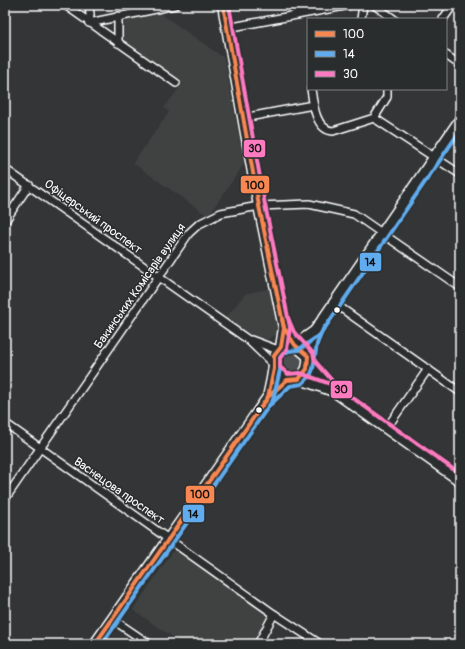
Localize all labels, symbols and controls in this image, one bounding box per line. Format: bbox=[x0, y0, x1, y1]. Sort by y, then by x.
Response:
legend bbox=[307, 18, 447, 90]
text: 100 bbox=[343, 27, 364, 42]
text: 14 bbox=[343, 47, 355, 62]
text: 30 bbox=[343, 67, 358, 82]
line badge: 30 bbox=[243, 139, 266, 158]
text: 30 bbox=[248, 142, 262, 155]
line badge: 100 bbox=[240, 175, 270, 194]
street label: Офіцерський проспект bbox=[41, 176, 145, 258]
text: 100 bbox=[245, 179, 265, 192]
street label: Бакинських Комісарів вулиця bbox=[91, 220, 189, 351]
line badge: 14 bbox=[359, 252, 382, 272]
text: 14 bbox=[365, 256, 376, 269]
unlabelled marker bbox=[332, 305, 342, 315]
line badge: 30 bbox=[330, 380, 353, 399]
text: 30 bbox=[334, 383, 348, 396]
unlabelled marker bbox=[254, 405, 264, 415]
street label: Васнецова проспект bbox=[71, 454, 167, 528]
line badge: 100 bbox=[185, 485, 215, 504]
text: 100 bbox=[190, 488, 210, 501]
line badge: 14 bbox=[182, 504, 205, 523]
text: 14 bbox=[188, 508, 199, 521]

